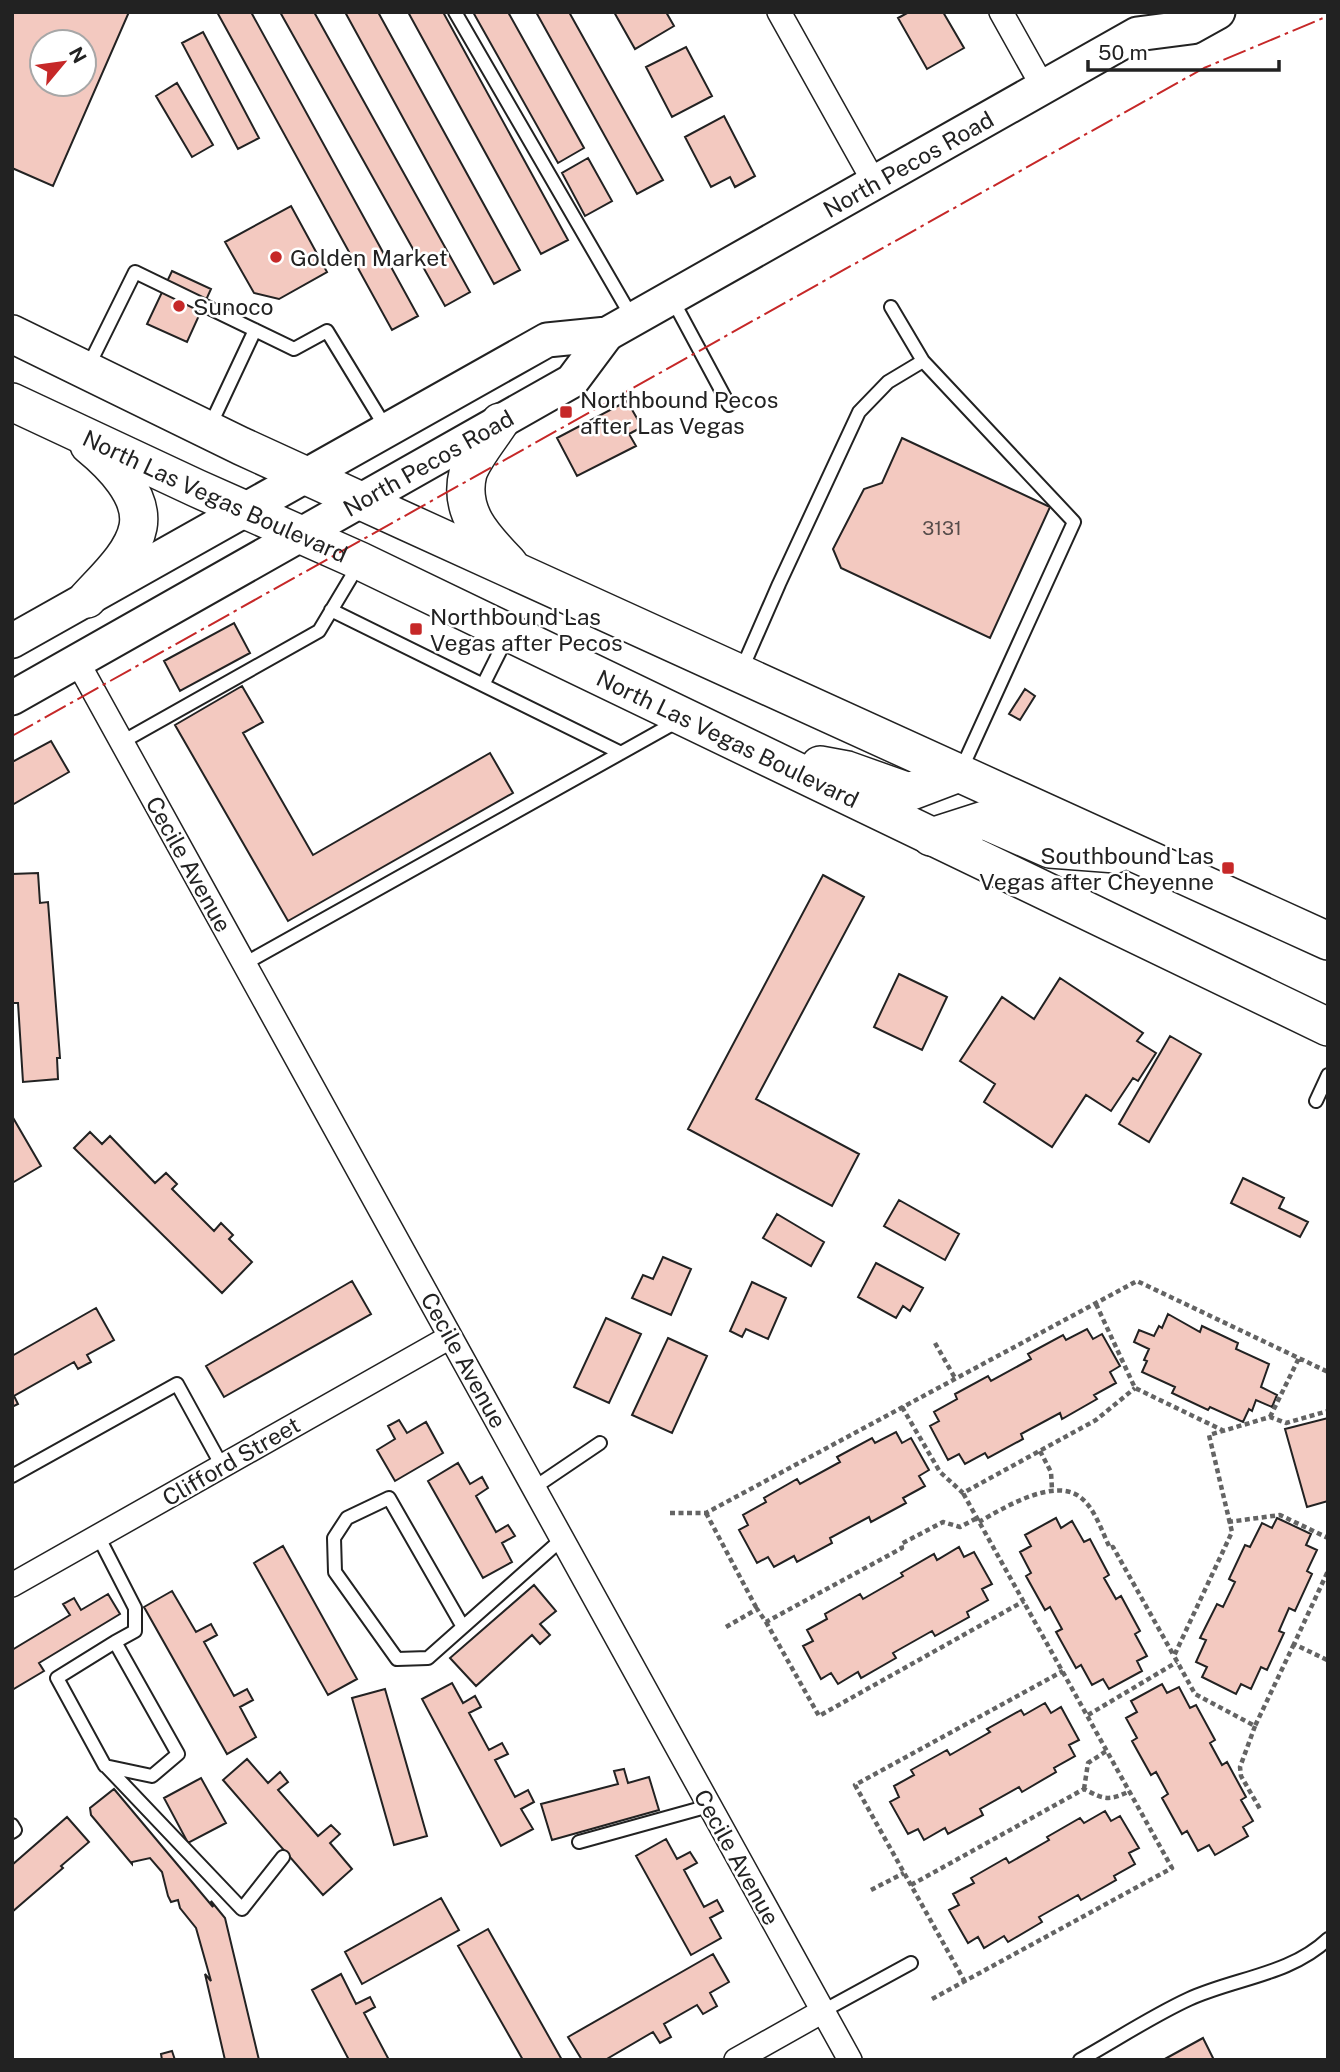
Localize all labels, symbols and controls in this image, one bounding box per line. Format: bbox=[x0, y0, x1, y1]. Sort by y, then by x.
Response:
north arrow bbox=[28, 28, 98, 98]
scale bar bbox=[1088, 28, 1279, 72]
text: 50 m bbox=[1098, 40, 1148, 65]
text: N bbox=[65, 43, 91, 67]
street label: North Pecos Road bbox=[818, 105, 998, 222]
place label: Golden Market bbox=[290, 244, 448, 271]
marker: Golden Market bbox=[268, 249, 284, 265]
place label: Sunoco bbox=[193, 293, 274, 320]
marker: Sunoco bbox=[171, 298, 187, 314]
place label: Northbound Pecos after Las Vegas bbox=[580, 386, 778, 439]
street label: North Pecos Road bbox=[338, 404, 518, 521]
marker: Northbound Pecos after Las Vegas bbox=[558, 404, 574, 420]
street label: North Las Vegas Boulevard bbox=[79, 424, 352, 567]
house number: 3131 bbox=[922, 517, 962, 539]
place label: Northbound Las Vegas after Pecos bbox=[430, 603, 623, 656]
marker: Northbound Las Vegas after Pecos bbox=[408, 621, 424, 637]
street label: North Las Vegas Boulevard bbox=[592, 664, 863, 813]
street label: Cecile Avenue bbox=[141, 791, 237, 937]
place label: Southbound Las Vegas after Cheyenne bbox=[979, 842, 1214, 895]
marker: Southbound Las Vegas after Cheyenne bbox=[1220, 860, 1236, 876]
street label: Cecile Avenue bbox=[416, 1287, 512, 1433]
street label: Clifford Street bbox=[157, 1411, 305, 1511]
street label: Cecile Avenue bbox=[689, 1784, 785, 1930]

